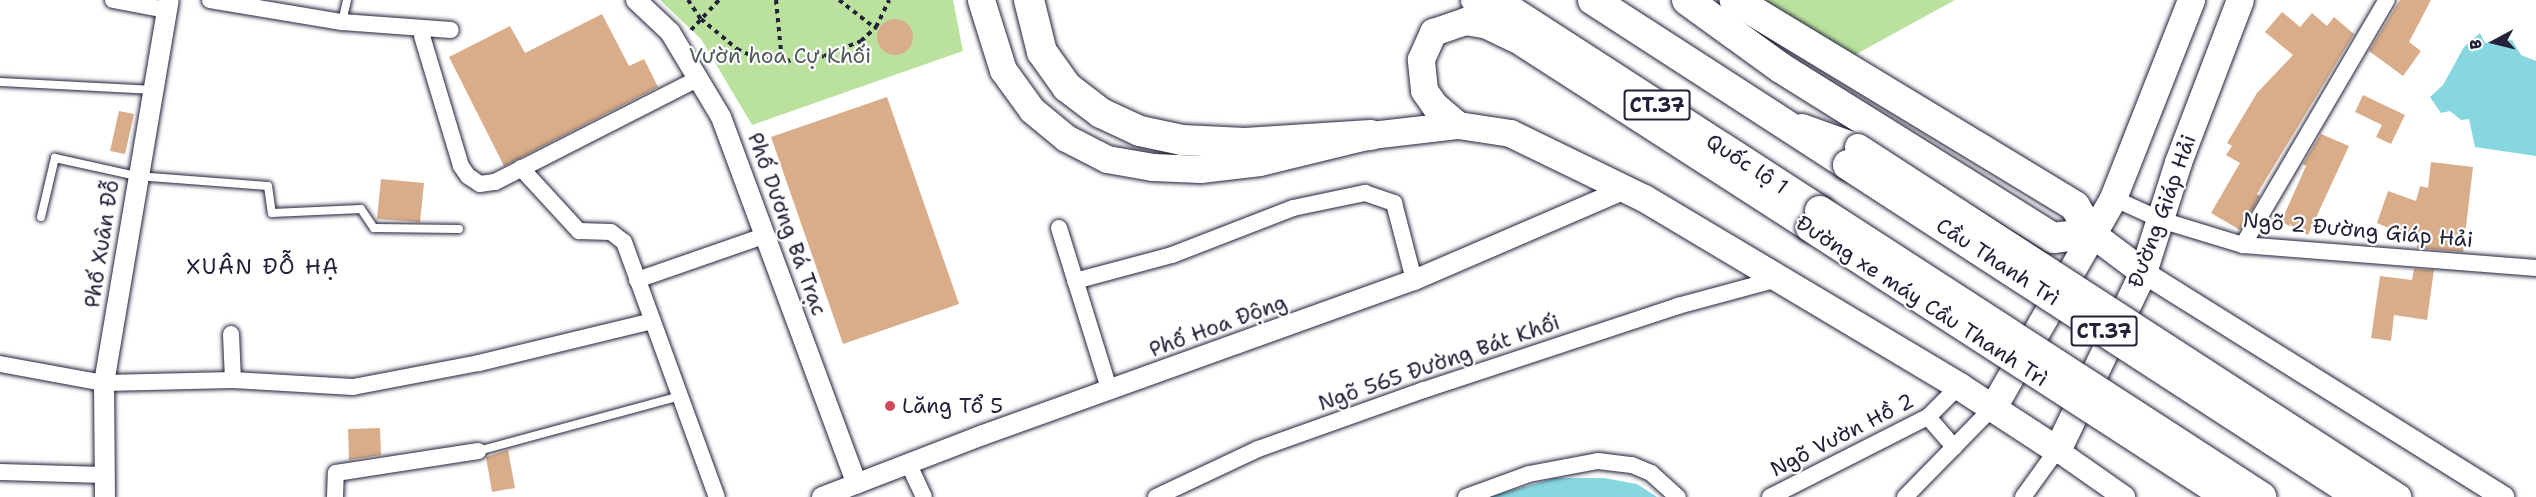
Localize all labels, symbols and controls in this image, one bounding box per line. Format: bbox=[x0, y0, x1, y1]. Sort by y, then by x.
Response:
north arrow bbox=[2464, 12, 2524, 72]
text: B bbox=[2465, 38, 2487, 50]
park label: Vườn hoa Cự Khối bbox=[689, 43, 871, 69]
road number: CT.37 bbox=[1622, 88, 1692, 122]
street label: Quốc lộ 1 bbox=[1701, 128, 1793, 200]
street label: Phố Dương Bá Trạc bbox=[742, 129, 832, 319]
street label: Đường Giáp Hải bbox=[2123, 131, 2201, 291]
street label: Phố Xuân Đỗ bbox=[79, 178, 125, 310]
street label: Ngõ 2 Đường Giáp Hải bbox=[2242, 207, 2474, 253]
street label: Đường xe máy Cầu Thanh Trì bbox=[1791, 210, 2053, 392]
street label: Cầu Thanh Trì bbox=[1932, 213, 2064, 311]
district label: XUÂN ĐỖ HẠ bbox=[186, 254, 340, 280]
street label: Phố Hoa Động bbox=[1146, 289, 1290, 363]
street label: Ngõ 565 Đường Bát Khối bbox=[1315, 310, 1563, 416]
road number: CT.37 bbox=[2070, 314, 2138, 348]
street label: Ngõ Vườn Hồ 2 bbox=[1766, 388, 1918, 482]
place label: Lăng Tổ 5 bbox=[902, 393, 1003, 419]
marker: Lăng Tổ 5 bbox=[883, 399, 897, 413]

